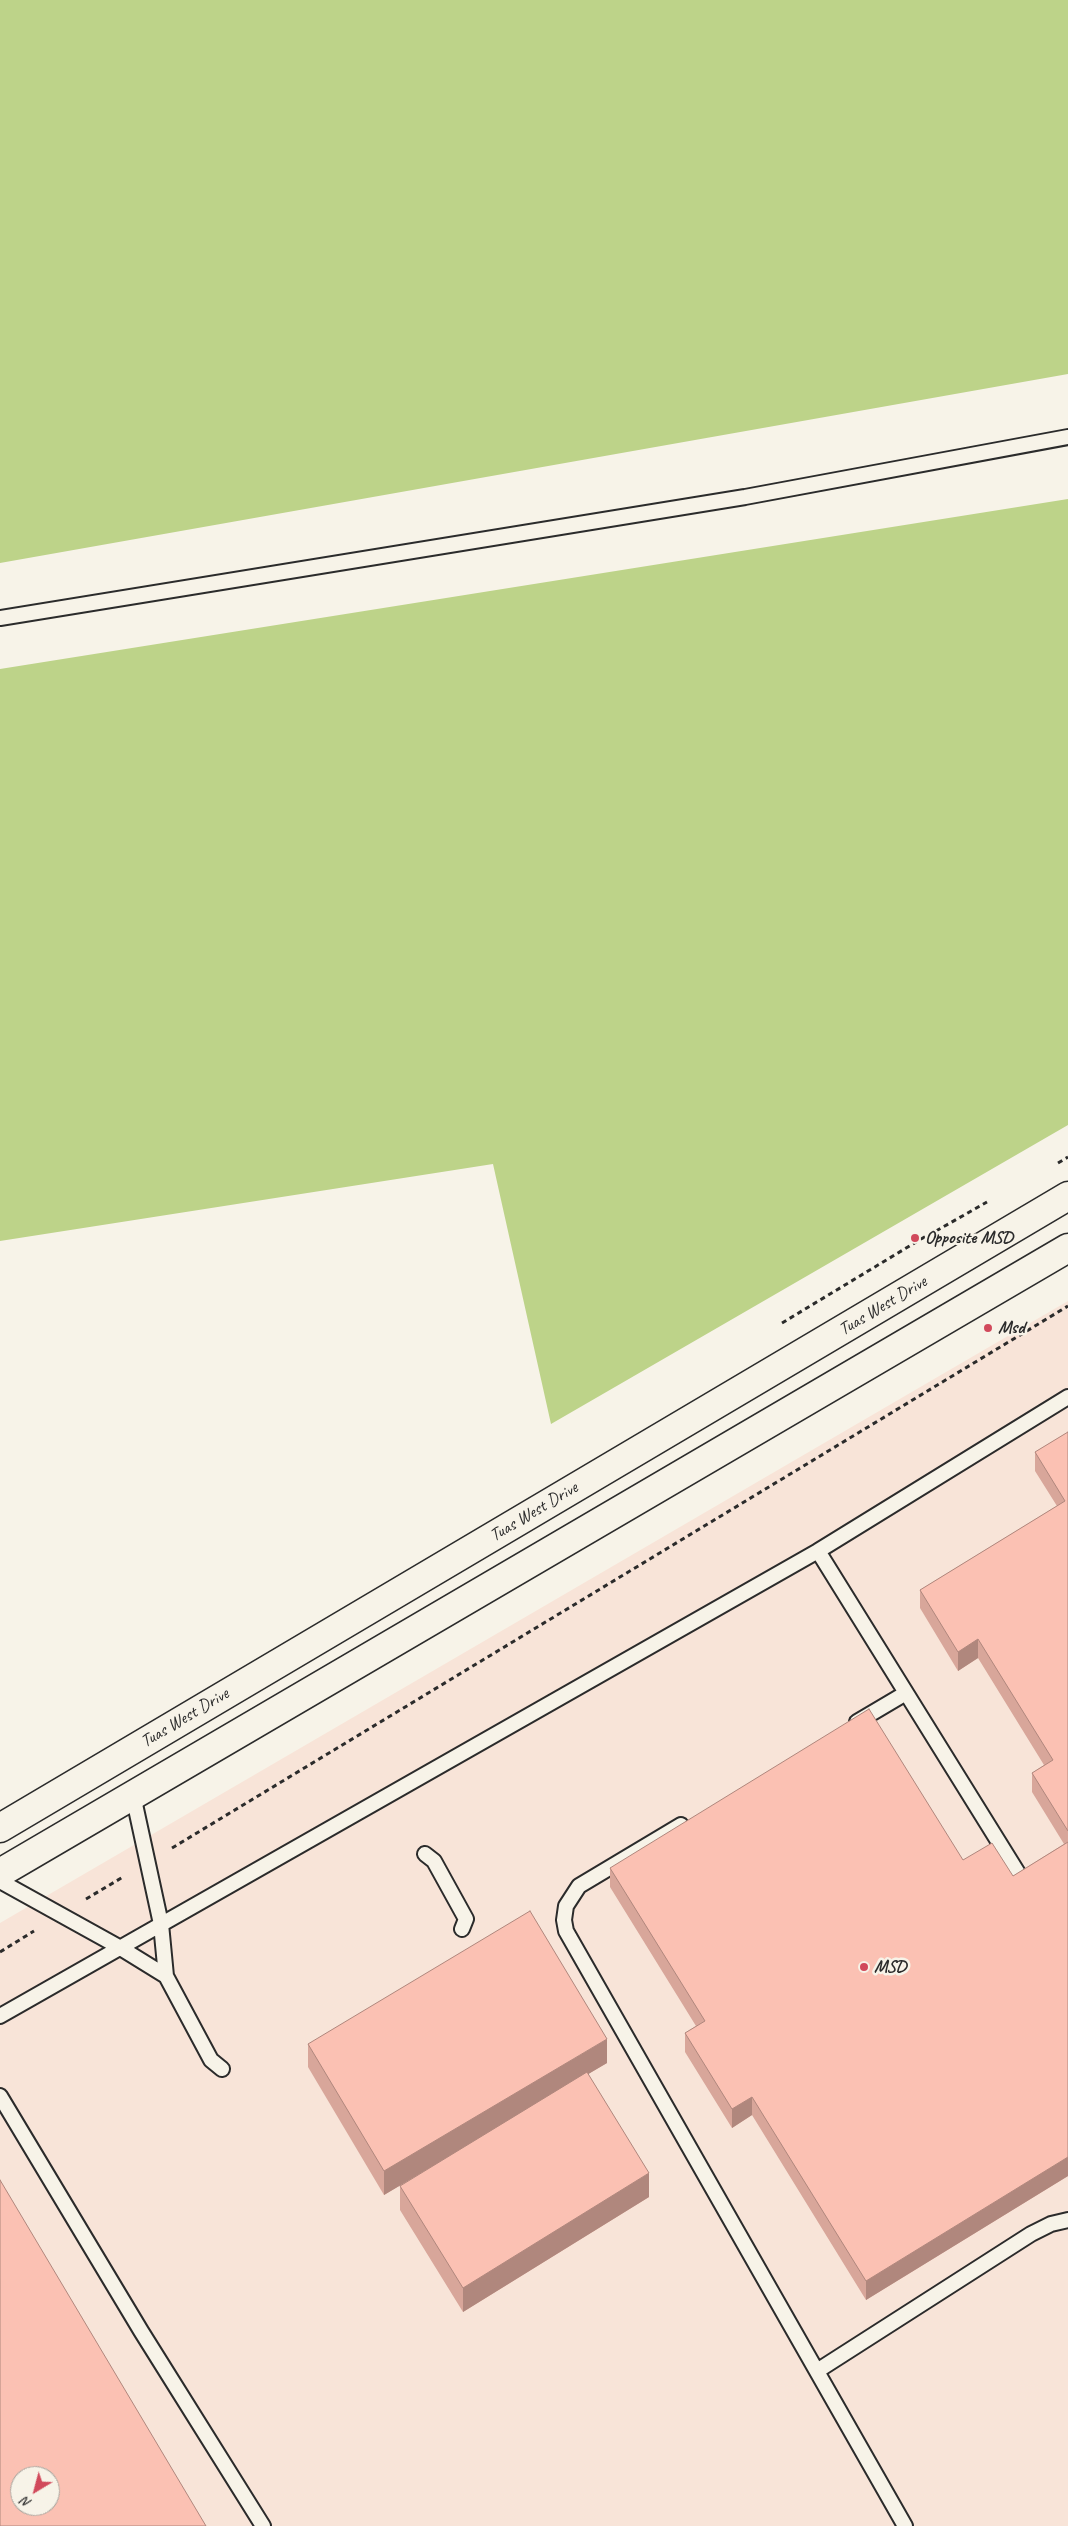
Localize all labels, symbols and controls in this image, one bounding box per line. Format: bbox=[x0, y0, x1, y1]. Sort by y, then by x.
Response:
place label: Opposite MSD bbox=[925, 1227, 1013, 1249]
marker: Opposite MSD bbox=[909, 1232, 921, 1244]
street label: Tuas West Drive bbox=[835, 1271, 931, 1341]
place label: Msd bbox=[998, 1317, 1025, 1339]
marker: Msd bbox=[982, 1322, 994, 1334]
street label: Tuas West Drive bbox=[486, 1477, 582, 1547]
street label: Tuas West Drive bbox=[137, 1683, 233, 1753]
place label: MSD bbox=[874, 1956, 906, 1978]
marker: MSD bbox=[858, 1961, 870, 1973]
north arrow bbox=[10, 2466, 60, 2516]
text: N bbox=[18, 2493, 35, 2512]

